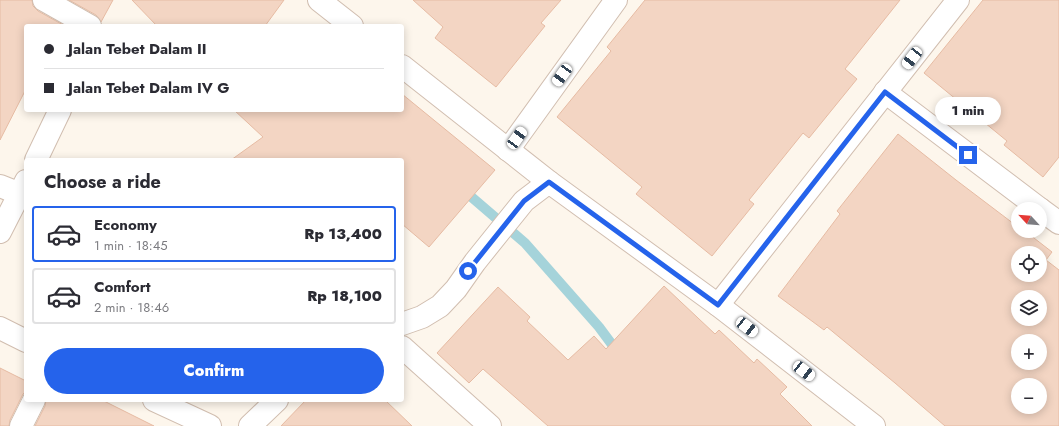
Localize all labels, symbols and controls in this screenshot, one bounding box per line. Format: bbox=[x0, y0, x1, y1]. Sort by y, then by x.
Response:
text: Jalan Tebet Dalam II bbox=[68, 38, 207, 60]
car bbox=[900, 45, 924, 71]
car bbox=[550, 62, 574, 88]
text: Jalan Tebet Dalam IV G bbox=[68, 77, 229, 99]
callout: 1 min bbox=[935, 97, 1001, 125]
text: 1 min bbox=[952, 101, 984, 120]
car bbox=[505, 125, 529, 151]
route end bbox=[959, 146, 977, 164]
text: Choose a ride bbox=[44, 169, 161, 195]
north arrow bbox=[1011, 202, 1047, 238]
map controls bbox=[1011, 202, 1047, 414]
text: Economy bbox=[94, 214, 157, 236]
icon: car bbox=[46, 216, 82, 252]
text: Rp 13,400 bbox=[304, 223, 382, 245]
text: 1 min · 18:45 bbox=[94, 236, 168, 255]
button: locate bbox=[1011, 246, 1047, 282]
route start bbox=[459, 262, 477, 280]
text: Comfort bbox=[94, 276, 151, 298]
icon: car bbox=[46, 278, 82, 314]
text: Rp 18,100 bbox=[307, 285, 382, 307]
button: layers bbox=[1011, 290, 1047, 326]
text: 2 min · 18:46 bbox=[94, 298, 169, 317]
car bbox=[734, 315, 760, 339]
button: + bbox=[1011, 334, 1047, 370]
button: Confirm bbox=[44, 348, 384, 394]
car bbox=[791, 359, 817, 383]
button: − bbox=[1011, 378, 1047, 414]

